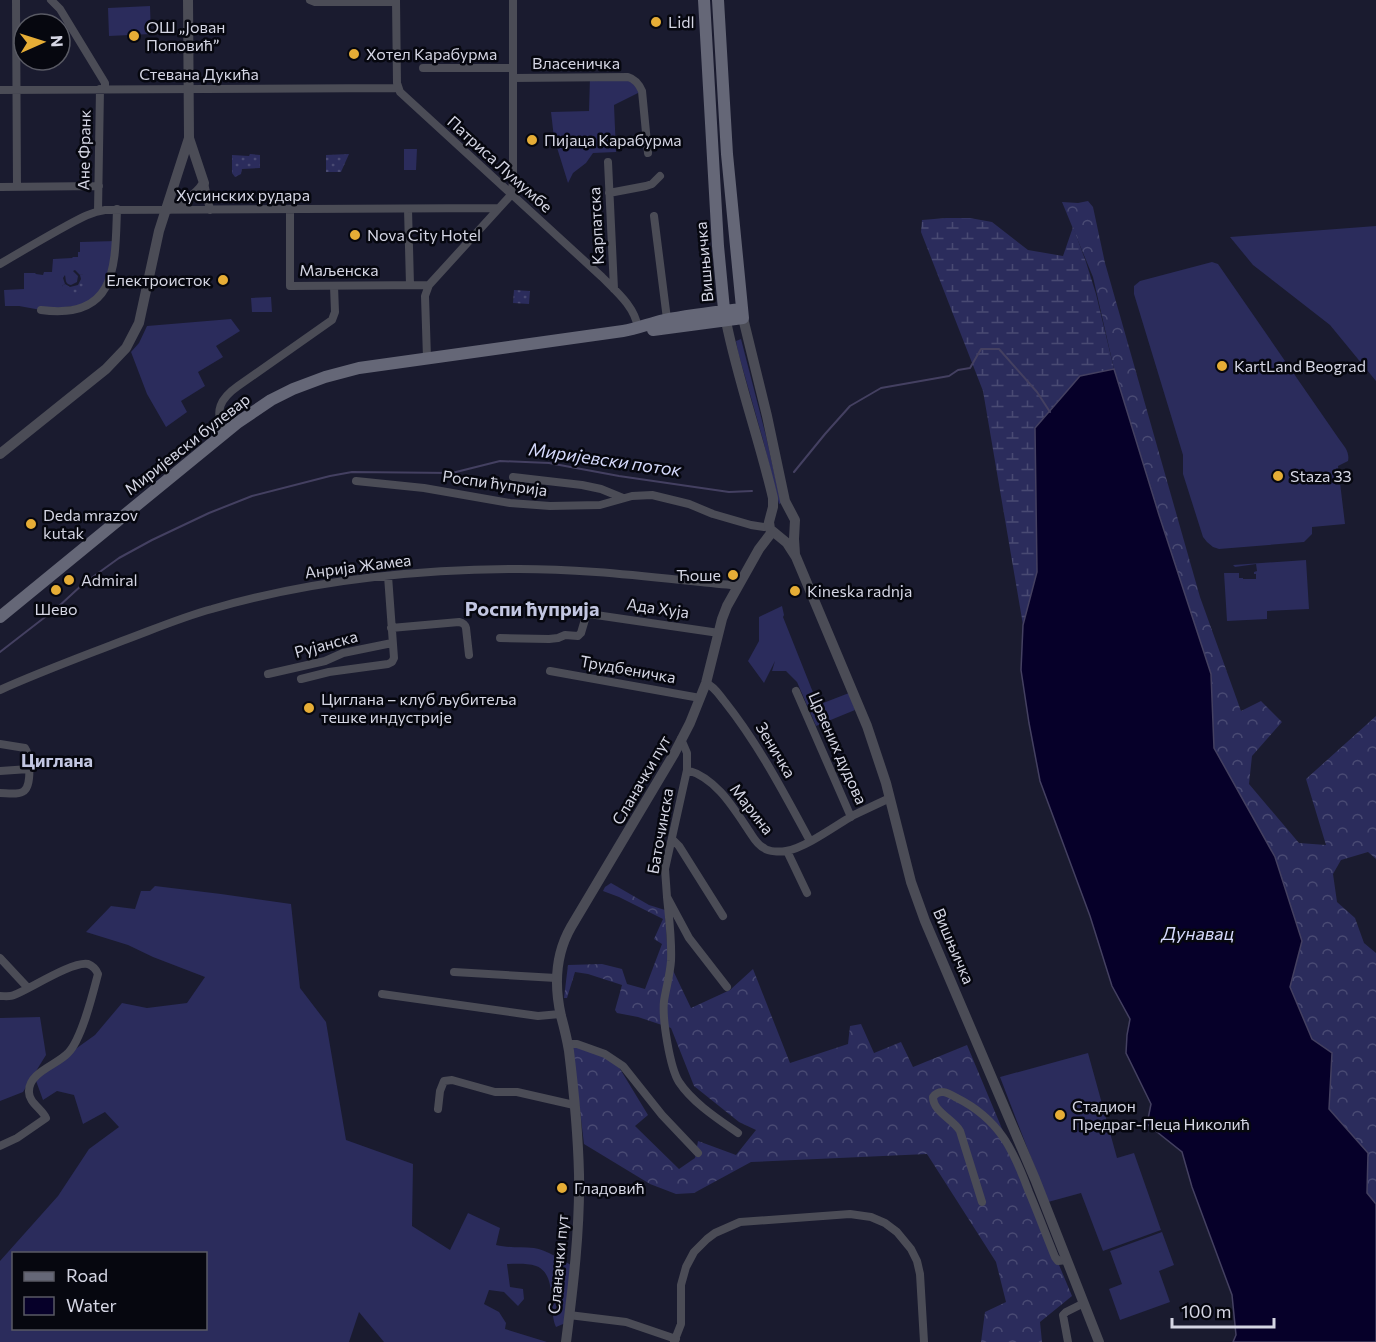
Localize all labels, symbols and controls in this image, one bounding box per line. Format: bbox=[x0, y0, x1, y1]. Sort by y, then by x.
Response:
north arrow bbox=[12, 12, 72, 72]
place label: Lidl bbox=[668, 12, 695, 31]
marker: Lidl bbox=[649, 15, 663, 29]
place label: ОШ „Јован Поповић” bbox=[146, 17, 225, 54]
marker: ОШ „Јован Поповић” bbox=[127, 29, 141, 43]
text: N bbox=[48, 35, 67, 48]
place label: Хотел Карабурма bbox=[366, 44, 497, 63]
marker: Хотел Карабурма bbox=[347, 47, 361, 61]
street label: Власеничка bbox=[532, 53, 620, 72]
street label: Стевана Дукића bbox=[139, 64, 259, 83]
street label: Ане Франк bbox=[73, 109, 94, 190]
street label: Патриса Лумумбе bbox=[444, 111, 557, 216]
place label: Пијаца Карабурма bbox=[544, 130, 682, 149]
marker: Пијаца Карабурма bbox=[525, 133, 539, 147]
street label: Хусинских рудара bbox=[176, 185, 310, 204]
street label: Карпатска bbox=[584, 187, 607, 265]
street label: Вишњичка bbox=[691, 221, 716, 303]
place label: Nova City Hotel bbox=[367, 225, 481, 244]
marker: Nova City Hotel bbox=[348, 228, 362, 242]
street label: Маљенска bbox=[299, 260, 379, 279]
place label: Електроисток bbox=[106, 270, 211, 289]
marker: Електроисток bbox=[216, 273, 230, 287]
place label: KartLand Beograd bbox=[1234, 356, 1366, 375]
marker: KartLand Beograd bbox=[1215, 359, 1229, 373]
street label: Миријевски булевар bbox=[120, 389, 253, 498]
water label: Миријевски поток bbox=[527, 437, 683, 481]
street label: Роспи ћуприја bbox=[441, 466, 549, 499]
place label: Staza 33 bbox=[1290, 466, 1352, 485]
marker: Staza 33 bbox=[1271, 469, 1285, 483]
place label: Deda mrazov kutak bbox=[43, 505, 138, 542]
marker: Deda mrazov kutak bbox=[24, 517, 38, 531]
street label: Анрија Жамеа bbox=[304, 550, 412, 581]
place label: Ћоше bbox=[676, 565, 721, 584]
marker: Ћоше bbox=[726, 568, 740, 582]
place label: Admiral bbox=[81, 570, 138, 589]
marker: Admiral bbox=[62, 573, 76, 587]
place label: Kineska radnja bbox=[807, 581, 912, 600]
marker: Шево bbox=[49, 583, 63, 597]
marker: Kineska radnja bbox=[788, 584, 802, 598]
street label: Ада Хуја bbox=[626, 594, 690, 621]
district label: Роспи ћуприја bbox=[465, 596, 599, 620]
place label: Шево bbox=[34, 599, 78, 618]
street label: Рујанска bbox=[292, 626, 360, 661]
street label: Трудбеничка bbox=[579, 651, 677, 686]
place label: Циглана – клуб љубитеља тешке индустрије bbox=[321, 689, 517, 726]
street label: Црвених дудова bbox=[805, 689, 872, 807]
marker: Циглана – клуб љубитеља тешке индустрије bbox=[302, 701, 316, 715]
street label: Зеничка bbox=[753, 719, 800, 781]
street label: Сланачки пут bbox=[607, 731, 674, 828]
district label: Циглана bbox=[21, 749, 93, 771]
street label: Марина bbox=[727, 779, 778, 838]
street label: Баточинска bbox=[643, 786, 676, 875]
street label: Вишњичка bbox=[930, 905, 979, 987]
water label: Дунавац bbox=[1160, 922, 1234, 944]
place label: Стадион Предраг-Пеца Николић bbox=[1072, 1096, 1250, 1133]
marker: Стадион Предраг-Пеца Николић bbox=[1053, 1108, 1067, 1122]
place label: Гладовић bbox=[574, 1178, 645, 1197]
marker: Гладовић bbox=[555, 1181, 569, 1195]
street label: Сланачки пут bbox=[544, 1213, 571, 1315]
legend bbox=[12, 1252, 207, 1330]
text: Road bbox=[66, 1264, 108, 1286]
scale bar bbox=[1172, 1291, 1274, 1329]
text: Water bbox=[66, 1294, 117, 1316]
text: 100 m bbox=[1181, 1300, 1231, 1322]

